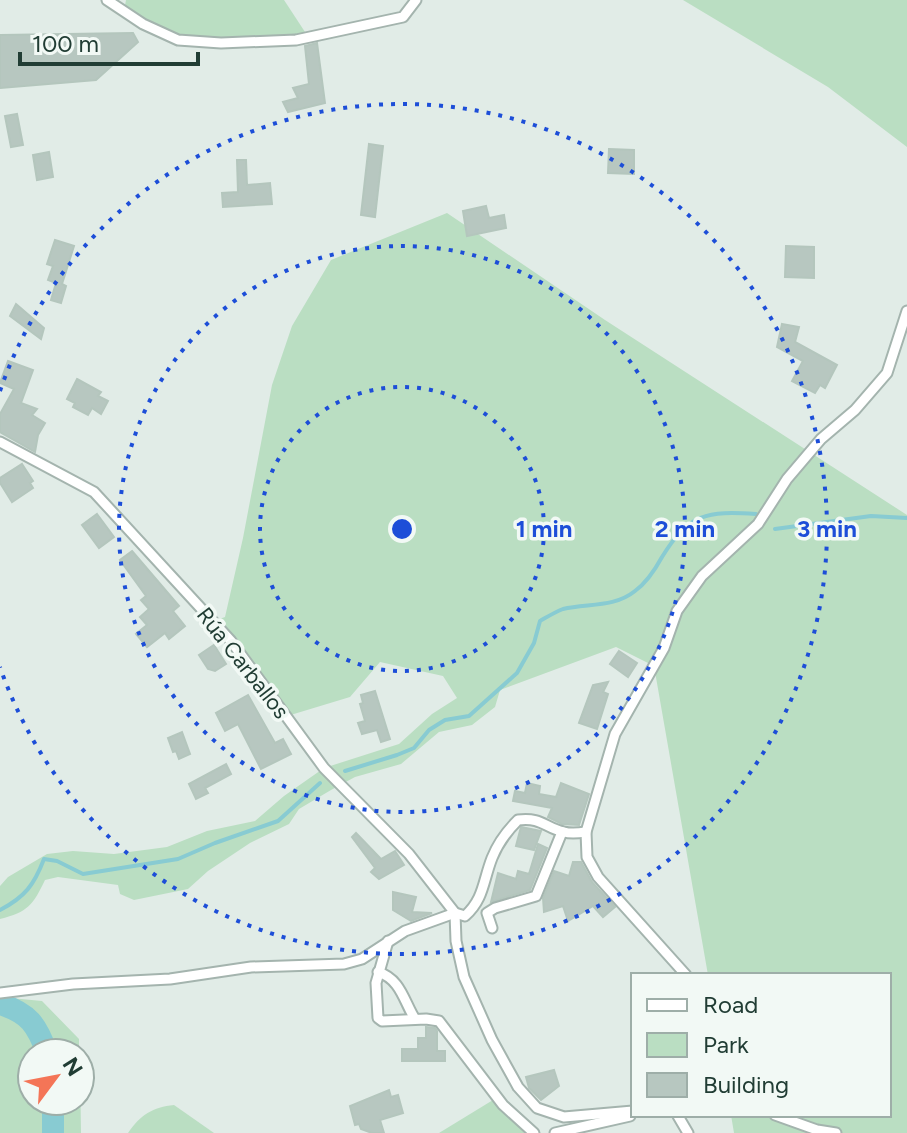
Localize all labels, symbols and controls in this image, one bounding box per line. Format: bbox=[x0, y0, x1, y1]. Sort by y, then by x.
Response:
scale bar bbox=[20, 16, 198, 66]
text: 100 m bbox=[32, 29, 99, 58]
text: 1 min bbox=[516, 514, 572, 543]
text: 2 min bbox=[655, 514, 715, 543]
text: 3 min bbox=[797, 514, 857, 543]
centre of rings bbox=[388, 515, 416, 543]
street label: Rúa Carballos bbox=[191, 602, 295, 724]
legend bbox=[631, 973, 891, 1117]
text: Road bbox=[703, 990, 758, 1019]
text: Park bbox=[703, 1030, 749, 1059]
north arrow bbox=[16, 1037, 96, 1117]
text: N bbox=[57, 1052, 88, 1081]
text: Building bbox=[703, 1070, 789, 1099]

